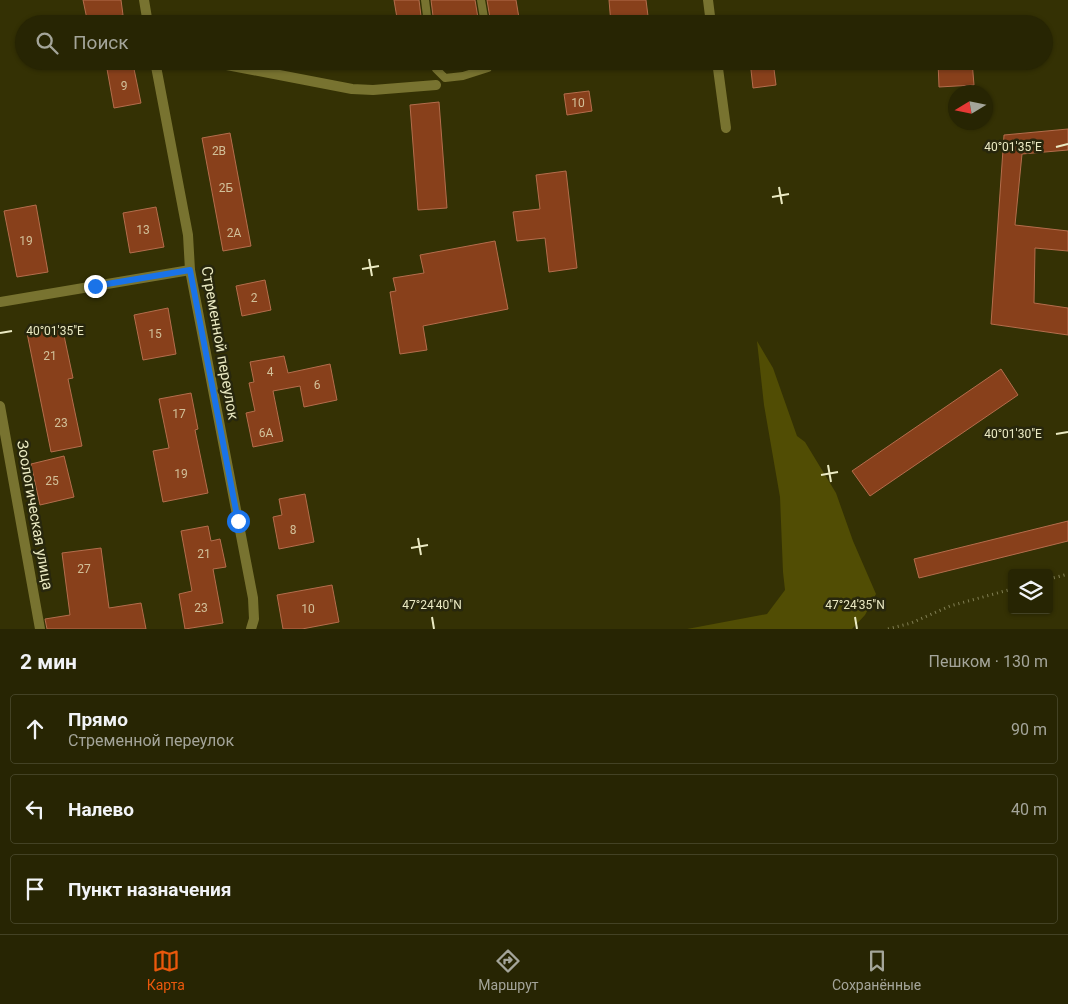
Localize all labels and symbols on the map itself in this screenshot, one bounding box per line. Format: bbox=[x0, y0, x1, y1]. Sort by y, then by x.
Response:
house number: 9 bbox=[121, 79, 127, 93]
north arrow bbox=[948, 85, 993, 130]
house number: 10 bbox=[571, 96, 585, 110]
text: 40°01'35"E bbox=[984, 140, 1042, 154]
house number: 2В bbox=[212, 144, 226, 158]
house number: 2Б bbox=[219, 181, 234, 195]
house number: 13 bbox=[136, 223, 150, 237]
house number: 2А bbox=[227, 226, 241, 240]
house number: 19 bbox=[19, 234, 33, 248]
street label: Стременной переулок bbox=[198, 265, 242, 421]
route end bbox=[84, 275, 107, 298]
house number: 2 bbox=[251, 291, 258, 305]
text: 40°01'35"E bbox=[26, 324, 84, 338]
house number: 15 bbox=[148, 327, 162, 341]
house number: 21 bbox=[43, 349, 57, 363]
house number: 4 bbox=[267, 365, 274, 379]
house number: 6 bbox=[314, 378, 321, 392]
house number: 17 bbox=[172, 407, 186, 421]
house number: 23 bbox=[54, 416, 68, 430]
house number: 6А bbox=[259, 426, 273, 440]
text: 40°01'30"E bbox=[984, 427, 1042, 441]
street label: Зоологическая улица bbox=[13, 439, 57, 591]
house number: 19 bbox=[174, 467, 188, 481]
house number: 25 bbox=[45, 474, 59, 488]
route start bbox=[227, 510, 250, 533]
house number: 8 bbox=[290, 523, 297, 537]
house number: 21 bbox=[197, 547, 211, 561]
house number: 27 bbox=[77, 562, 91, 576]
text: 47°24'40"N bbox=[402, 598, 462, 612]
text: 47°24'35"N bbox=[825, 598, 885, 612]
house number: 23 bbox=[194, 601, 208, 615]
house number: 10 bbox=[301, 602, 315, 616]

